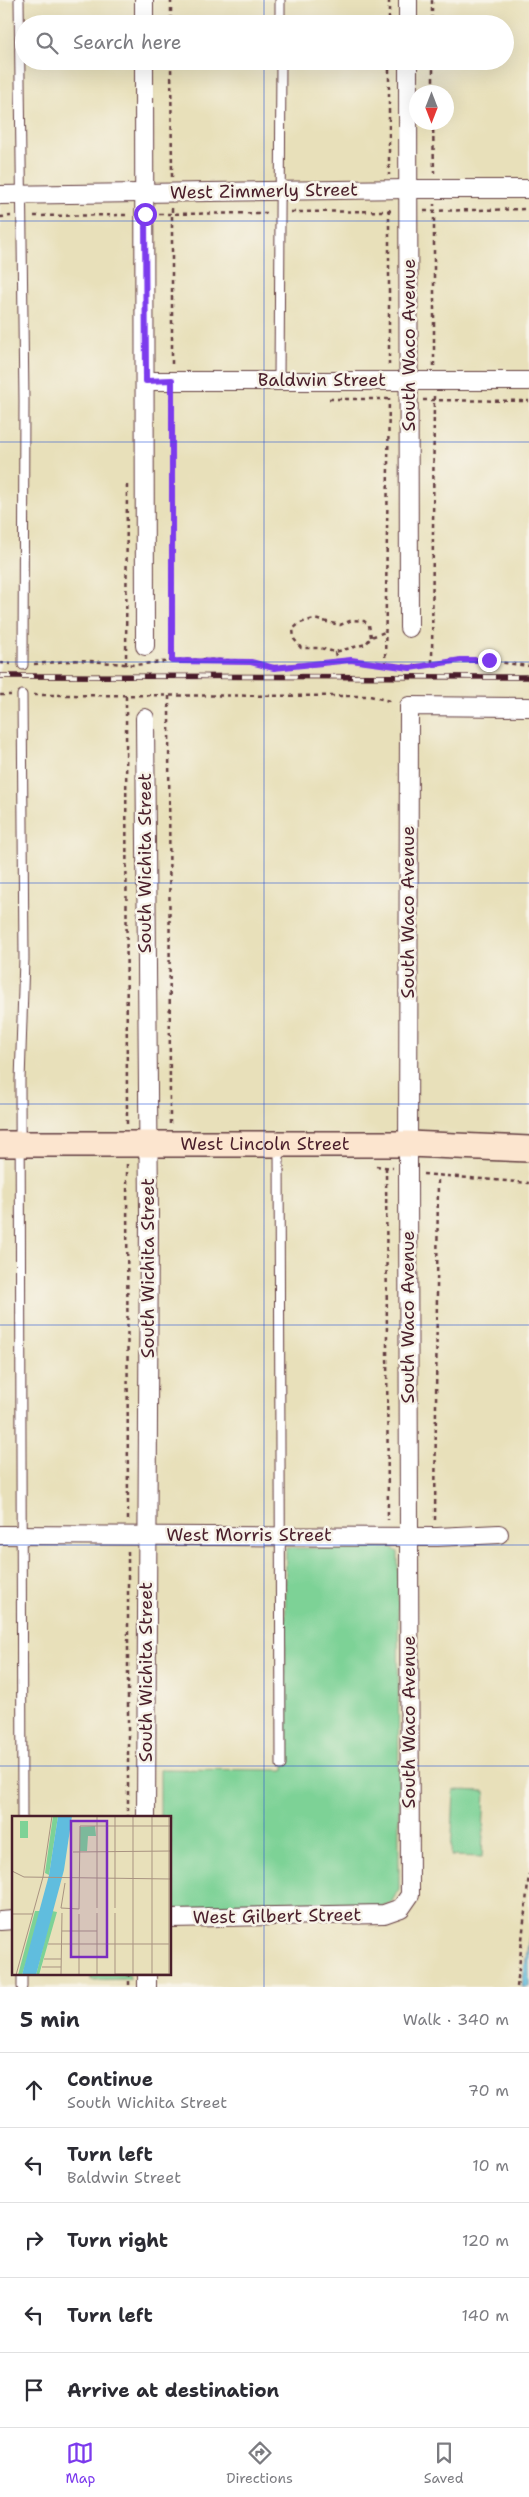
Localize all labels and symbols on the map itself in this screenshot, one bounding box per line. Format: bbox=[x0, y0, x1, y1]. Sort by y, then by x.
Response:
north arrow bbox=[409, 85, 454, 130]
street label: West Zimmerly Street bbox=[170, 177, 358, 205]
route start bbox=[134, 203, 157, 226]
street label: South Waco Avenue bbox=[397, 259, 421, 431]
street label: Baldwin Street bbox=[258, 368, 386, 392]
route end bbox=[478, 649, 501, 672]
street label: South Wichita Street bbox=[133, 773, 157, 953]
street label: South Waco Avenue bbox=[396, 826, 420, 998]
street label: West Lincoln Street bbox=[180, 1132, 350, 1156]
street label: South Wichita Street bbox=[136, 1178, 160, 1358]
street label: South Waco Avenue bbox=[396, 1231, 420, 1403]
street label: West Morris Street bbox=[166, 1523, 332, 1547]
street label: South Wichita Street bbox=[134, 1582, 158, 1762]
street label: South Waco Avenue bbox=[397, 1636, 421, 1808]
inset map bbox=[12, 1816, 171, 1974]
street label: West Gilbert Street bbox=[193, 1903, 362, 1929]

